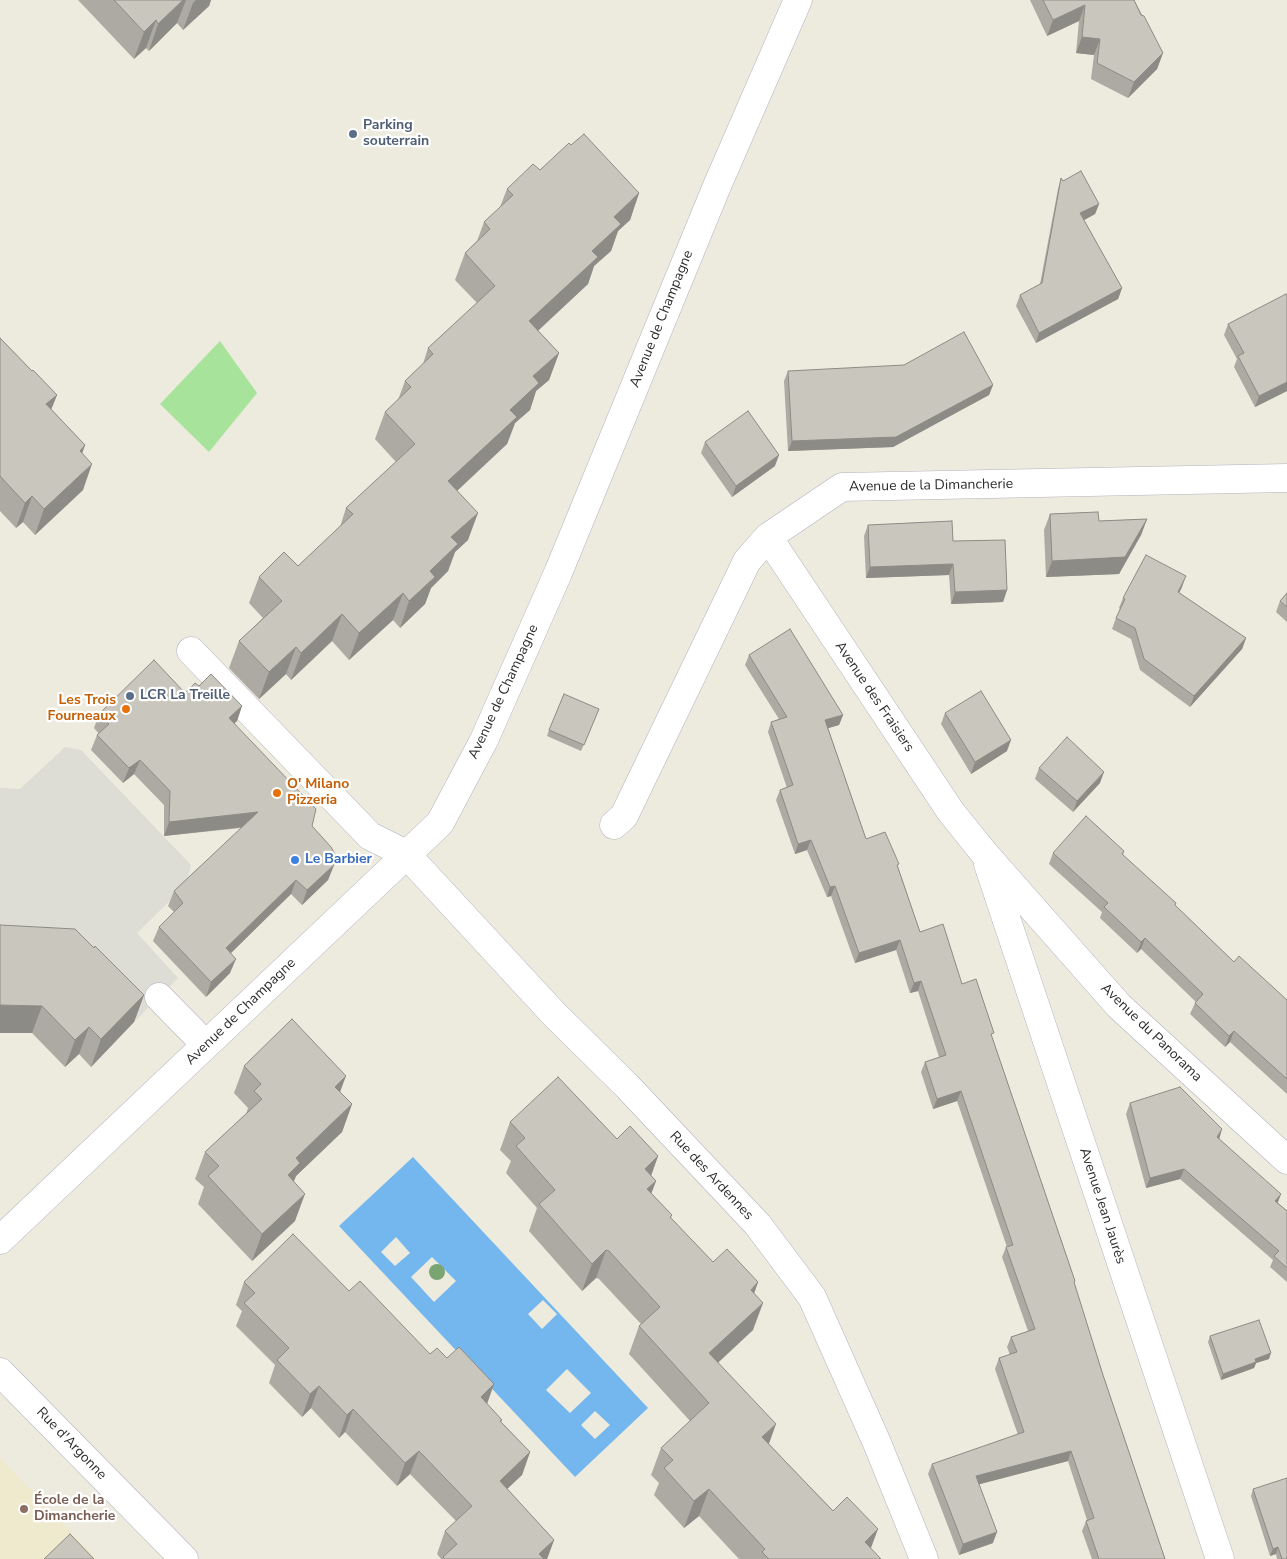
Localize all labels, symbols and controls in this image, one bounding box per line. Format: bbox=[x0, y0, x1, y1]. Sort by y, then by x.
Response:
place label: Parking souterrain bbox=[363, 118, 429, 150]
marker: Parking souterrain bbox=[347, 128, 359, 140]
street label: Avenue de Champagne bbox=[627, 248, 697, 390]
street label: Avenue de la Dimancherie bbox=[849, 476, 1013, 496]
street label: Avenue de Champagne bbox=[465, 622, 543, 762]
street label: Avenue des Fraisiers bbox=[831, 639, 917, 755]
place label: LCR La Treille bbox=[140, 688, 230, 704]
marker: LCR La Treille bbox=[124, 690, 136, 702]
place label: Les Trois Fourneaux bbox=[48, 693, 116, 726]
marker: Les Trois Fourneaux bbox=[120, 703, 132, 715]
place label: O' Milano Pizzeria bbox=[287, 777, 349, 810]
marker: O' Milano Pizzeria bbox=[271, 787, 283, 799]
place label: Le Barbier bbox=[305, 852, 372, 868]
marker: Le Barbier bbox=[289, 854, 301, 866]
street label: Avenue de Champagne bbox=[183, 955, 299, 1069]
street label: Avenue du Panorama bbox=[1097, 980, 1205, 1086]
street label: Rue des Ardennes bbox=[666, 1128, 756, 1224]
street label: Avenue Jean Jaurès bbox=[1075, 1146, 1129, 1266]
street label: Rue d'Argonne bbox=[32, 1404, 110, 1484]
place label: École de la Dimancherie bbox=[34, 1493, 115, 1525]
marker: École de la Dimancherie bbox=[18, 1503, 30, 1515]

